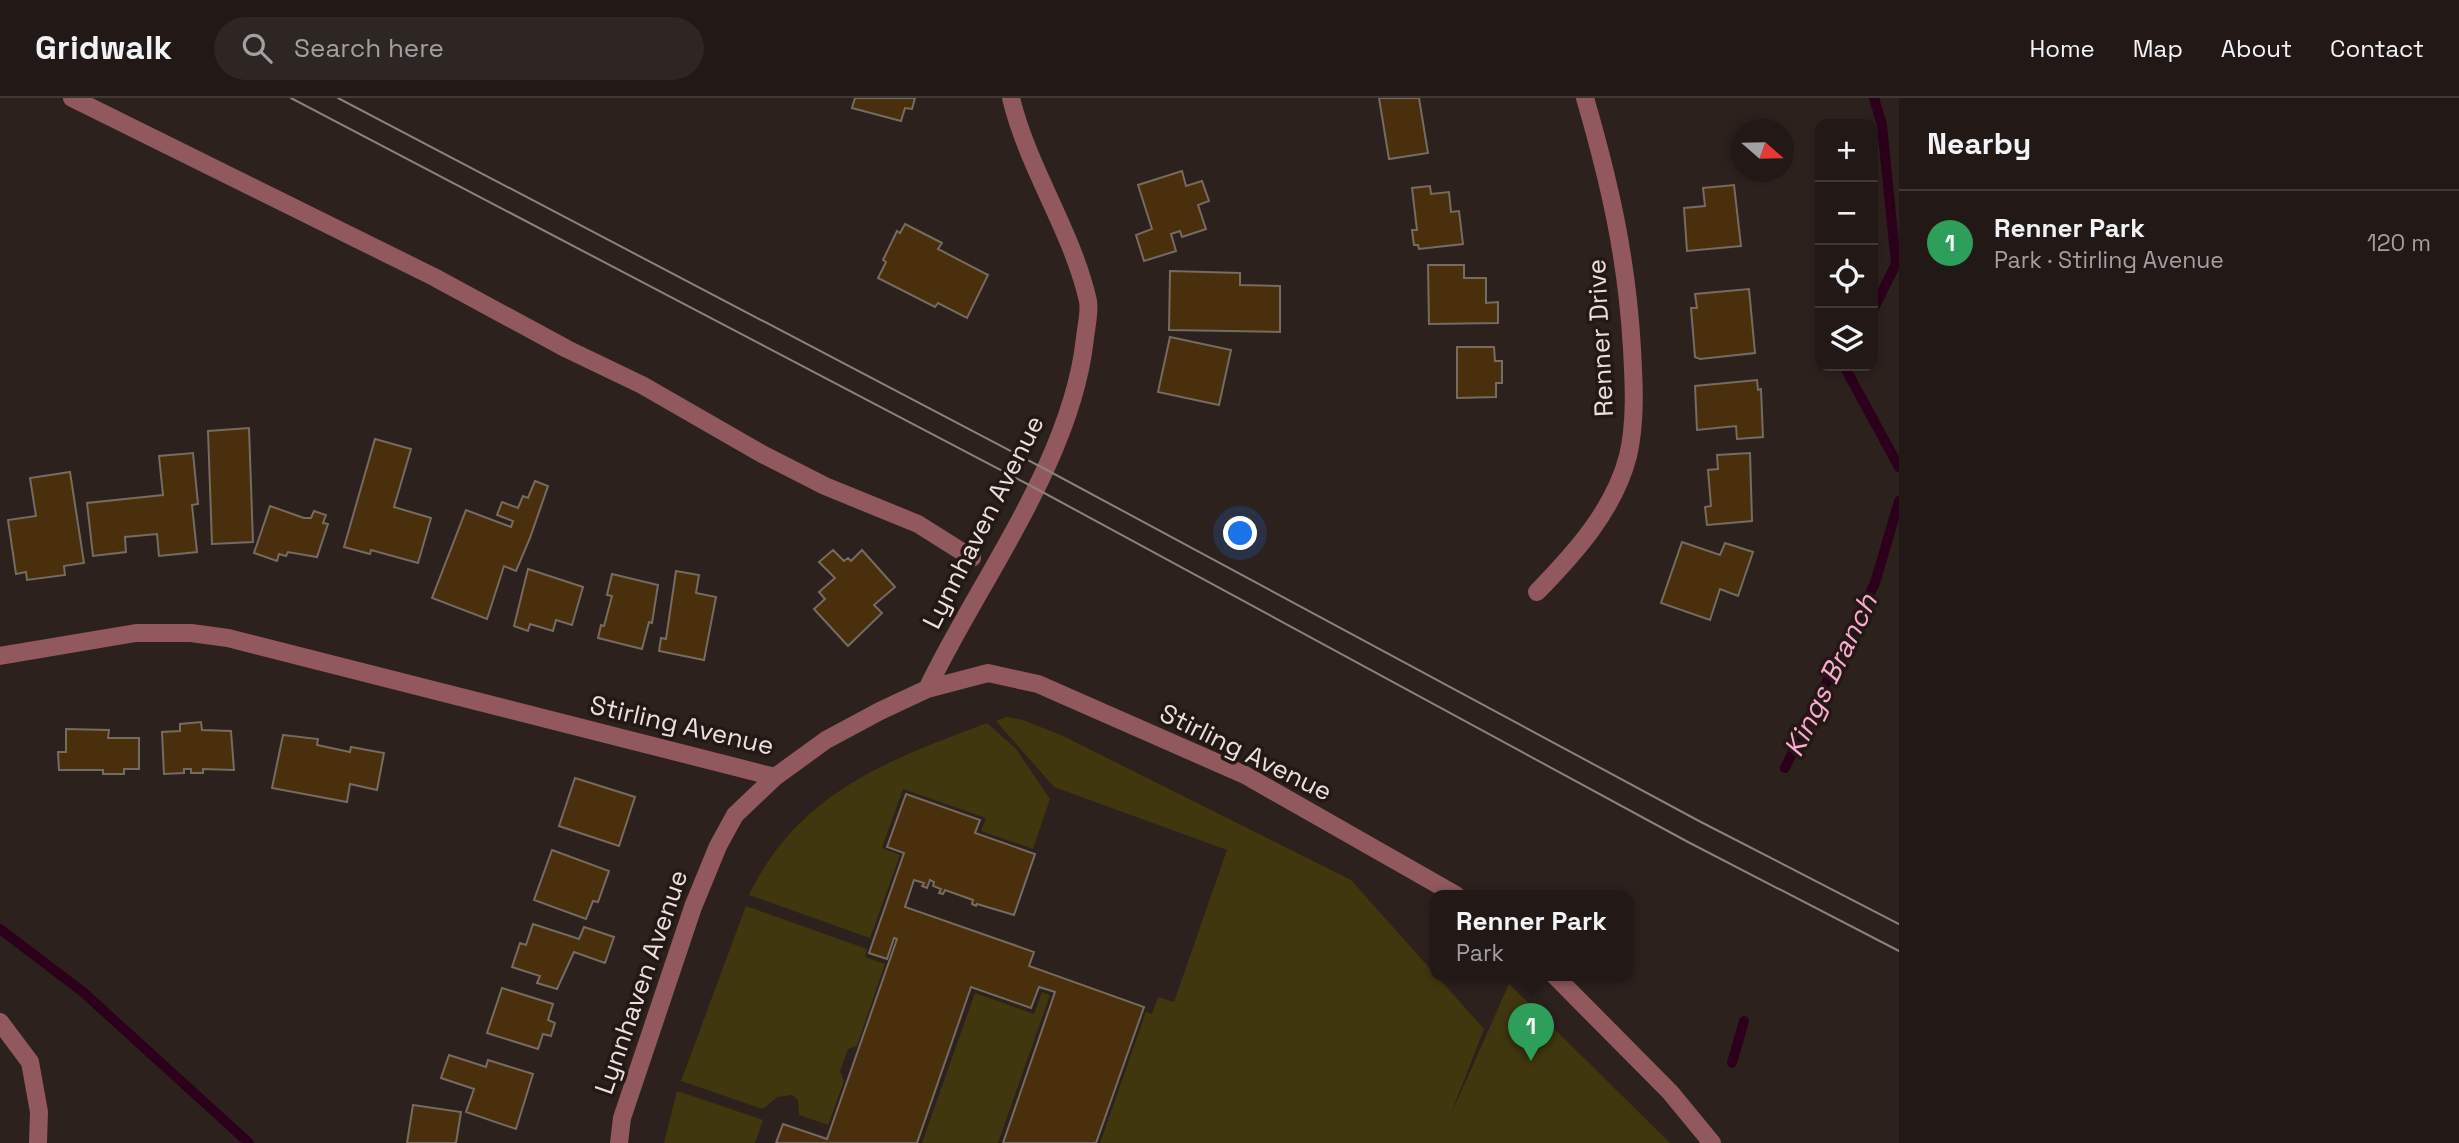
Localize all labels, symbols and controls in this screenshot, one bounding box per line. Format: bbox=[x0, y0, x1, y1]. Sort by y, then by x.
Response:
search box bbox=[214, 17, 704, 80]
text: Gridwalk bbox=[35, 27, 172, 69]
icon: search bbox=[238, 29, 276, 67]
text: Search here bbox=[294, 31, 444, 65]
text: Home bbox=[2029, 33, 2095, 64]
text: Map bbox=[2133, 33, 2183, 64]
text: About bbox=[2221, 33, 2292, 64]
text: Contact bbox=[2330, 33, 2424, 64]
north arrow bbox=[1731, 119, 1794, 182]
map controls bbox=[1815, 119, 1878, 371]
button: + bbox=[1815, 119, 1878, 182]
text: Nearby bbox=[1927, 124, 2031, 163]
button: − bbox=[1815, 182, 1878, 245]
text: Renner Park bbox=[1994, 211, 2145, 245]
text: 1 bbox=[1945, 228, 1955, 258]
text: 120 m bbox=[2367, 228, 2431, 258]
button: locate bbox=[1815, 245, 1878, 308]
text: Park · Stirling Avenue bbox=[1994, 245, 2224, 275]
street label: Renner Drive bbox=[1579, 258, 1621, 418]
button: layers bbox=[1815, 308, 1878, 371]
street label: Lynnhaven Avenue bbox=[914, 410, 1052, 634]
your location bbox=[1223, 516, 1257, 550]
water label: Kings Branch bbox=[1775, 587, 1885, 762]
street label: Stirling Avenue bbox=[587, 687, 777, 763]
street label: Stirling Avenue bbox=[1154, 696, 1338, 808]
street label: Lynnhaven Avenue bbox=[587, 865, 695, 1099]
popup bbox=[1430, 890, 1633, 981]
text: Renner Park bbox=[1456, 904, 1607, 938]
text: Park bbox=[1456, 938, 1504, 968]
pin: 1 bbox=[1508, 1003, 1554, 1061]

